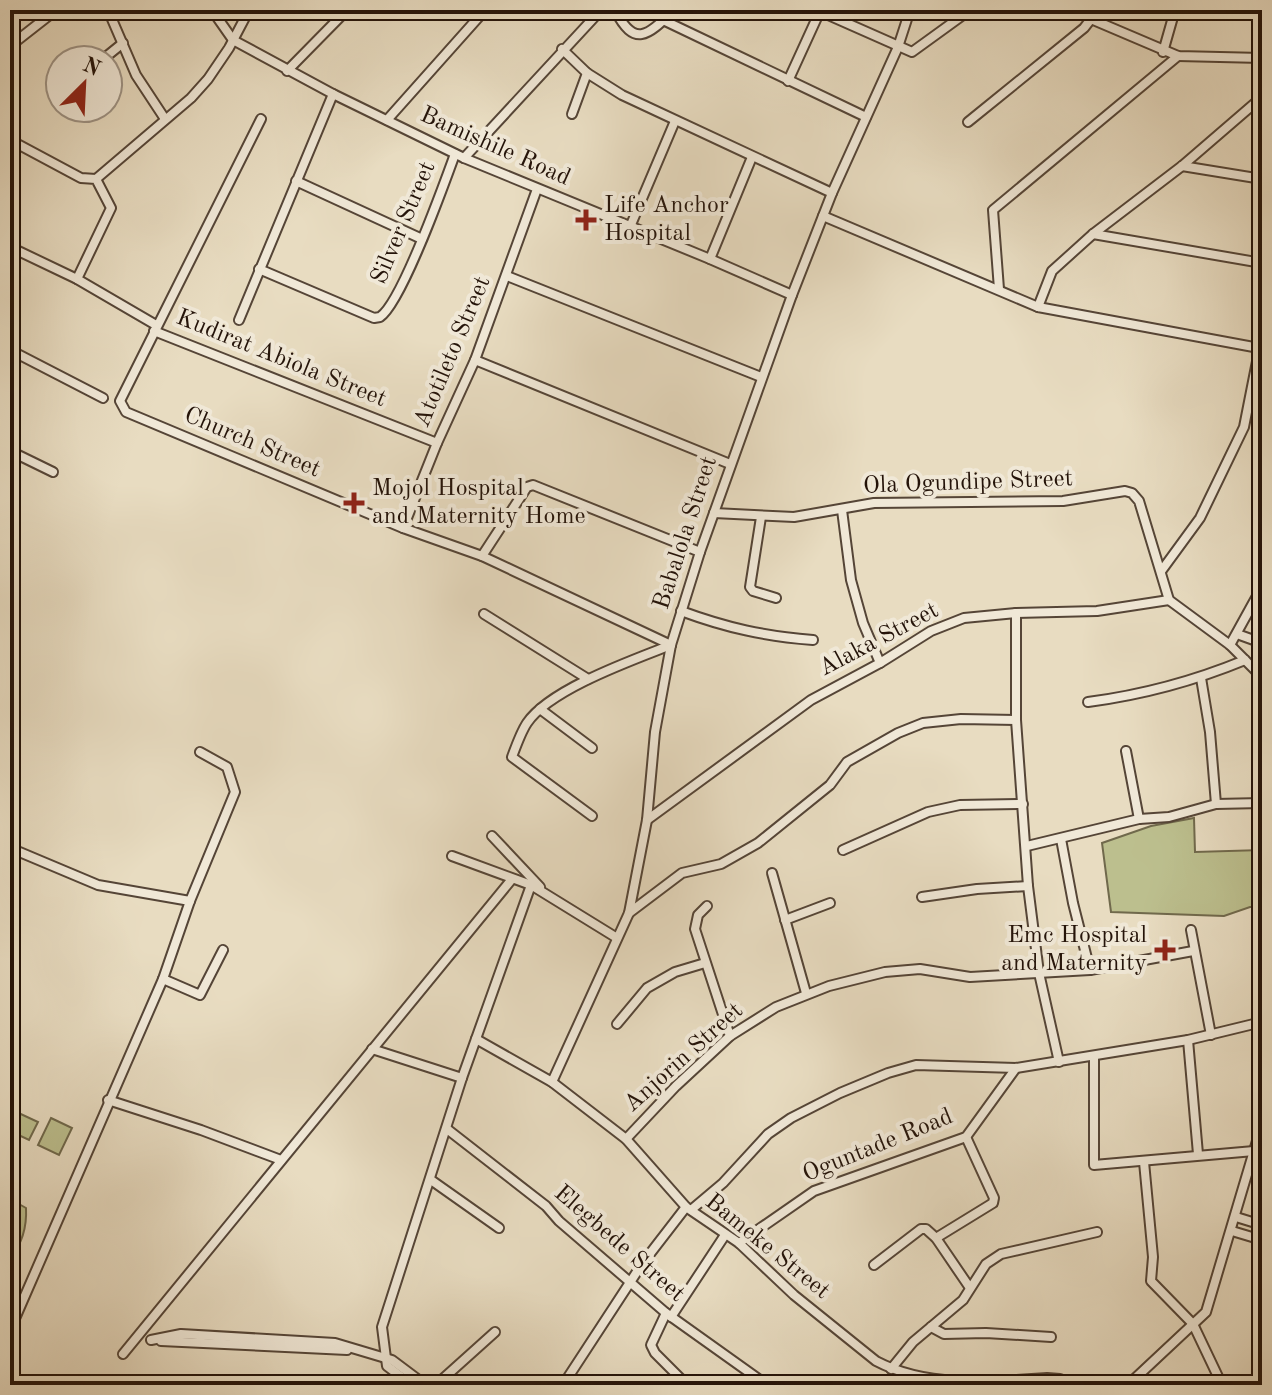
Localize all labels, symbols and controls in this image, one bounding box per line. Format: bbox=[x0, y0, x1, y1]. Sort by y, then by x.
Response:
north arrow bbox=[44, 44, 124, 124]
text: N bbox=[79, 54, 104, 81]
street label: Bamishile Road bbox=[416, 103, 574, 191]
street label: Silver Street bbox=[367, 158, 441, 288]
place label: Life Anchor Hospital bbox=[604, 194, 729, 246]
marker: Life Anchor Hospital bbox=[575, 209, 597, 231]
street label: Atotileto Street bbox=[410, 273, 496, 431]
street label: Kudirat Abiola Street bbox=[172, 306, 390, 412]
street label: Church Street bbox=[180, 404, 324, 482]
street label: Babalola Street bbox=[650, 453, 722, 613]
street label: Ola Ogundipe Street bbox=[863, 467, 1073, 499]
place label: Mojol Hospital and Maternity Home bbox=[372, 477, 586, 529]
marker: Mojol Hospital and Maternity Home bbox=[343, 492, 365, 514]
street label: Alaka Street bbox=[815, 599, 943, 681]
place label: Emc Hospital and Maternity bbox=[1001, 924, 1147, 976]
marker: Emc Hospital and Maternity bbox=[1154, 939, 1176, 961]
street label: Anjorin Street bbox=[620, 999, 748, 1117]
street label: Oguntade Road bbox=[800, 1105, 956, 1187]
street label: Elegbede Street bbox=[549, 1181, 689, 1307]
street label: Bameke Street bbox=[700, 1190, 834, 1304]

